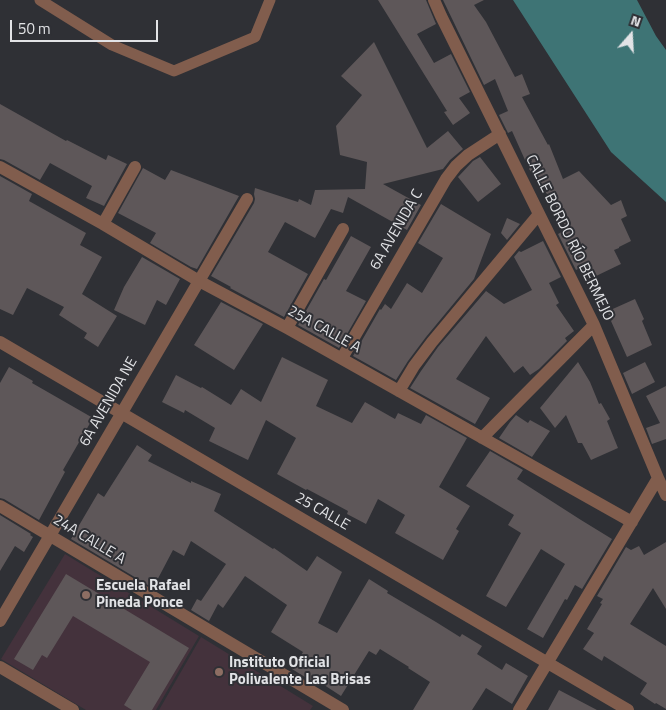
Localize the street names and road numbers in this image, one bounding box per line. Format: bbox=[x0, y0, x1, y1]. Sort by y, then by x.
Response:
street label: CALLE BORDO RÍO BERMEJO bbox=[521, 152, 617, 324]
street label: 6A AVENIDA C bbox=[367, 187, 427, 273]
street label: 25A CALLE A bbox=[284, 302, 364, 358]
street label: 6A AVENIDA NE bbox=[76, 354, 142, 450]
street label: 25 CALLE bbox=[292, 489, 352, 535]
street label: 24A CALLE A bbox=[50, 511, 128, 569]

